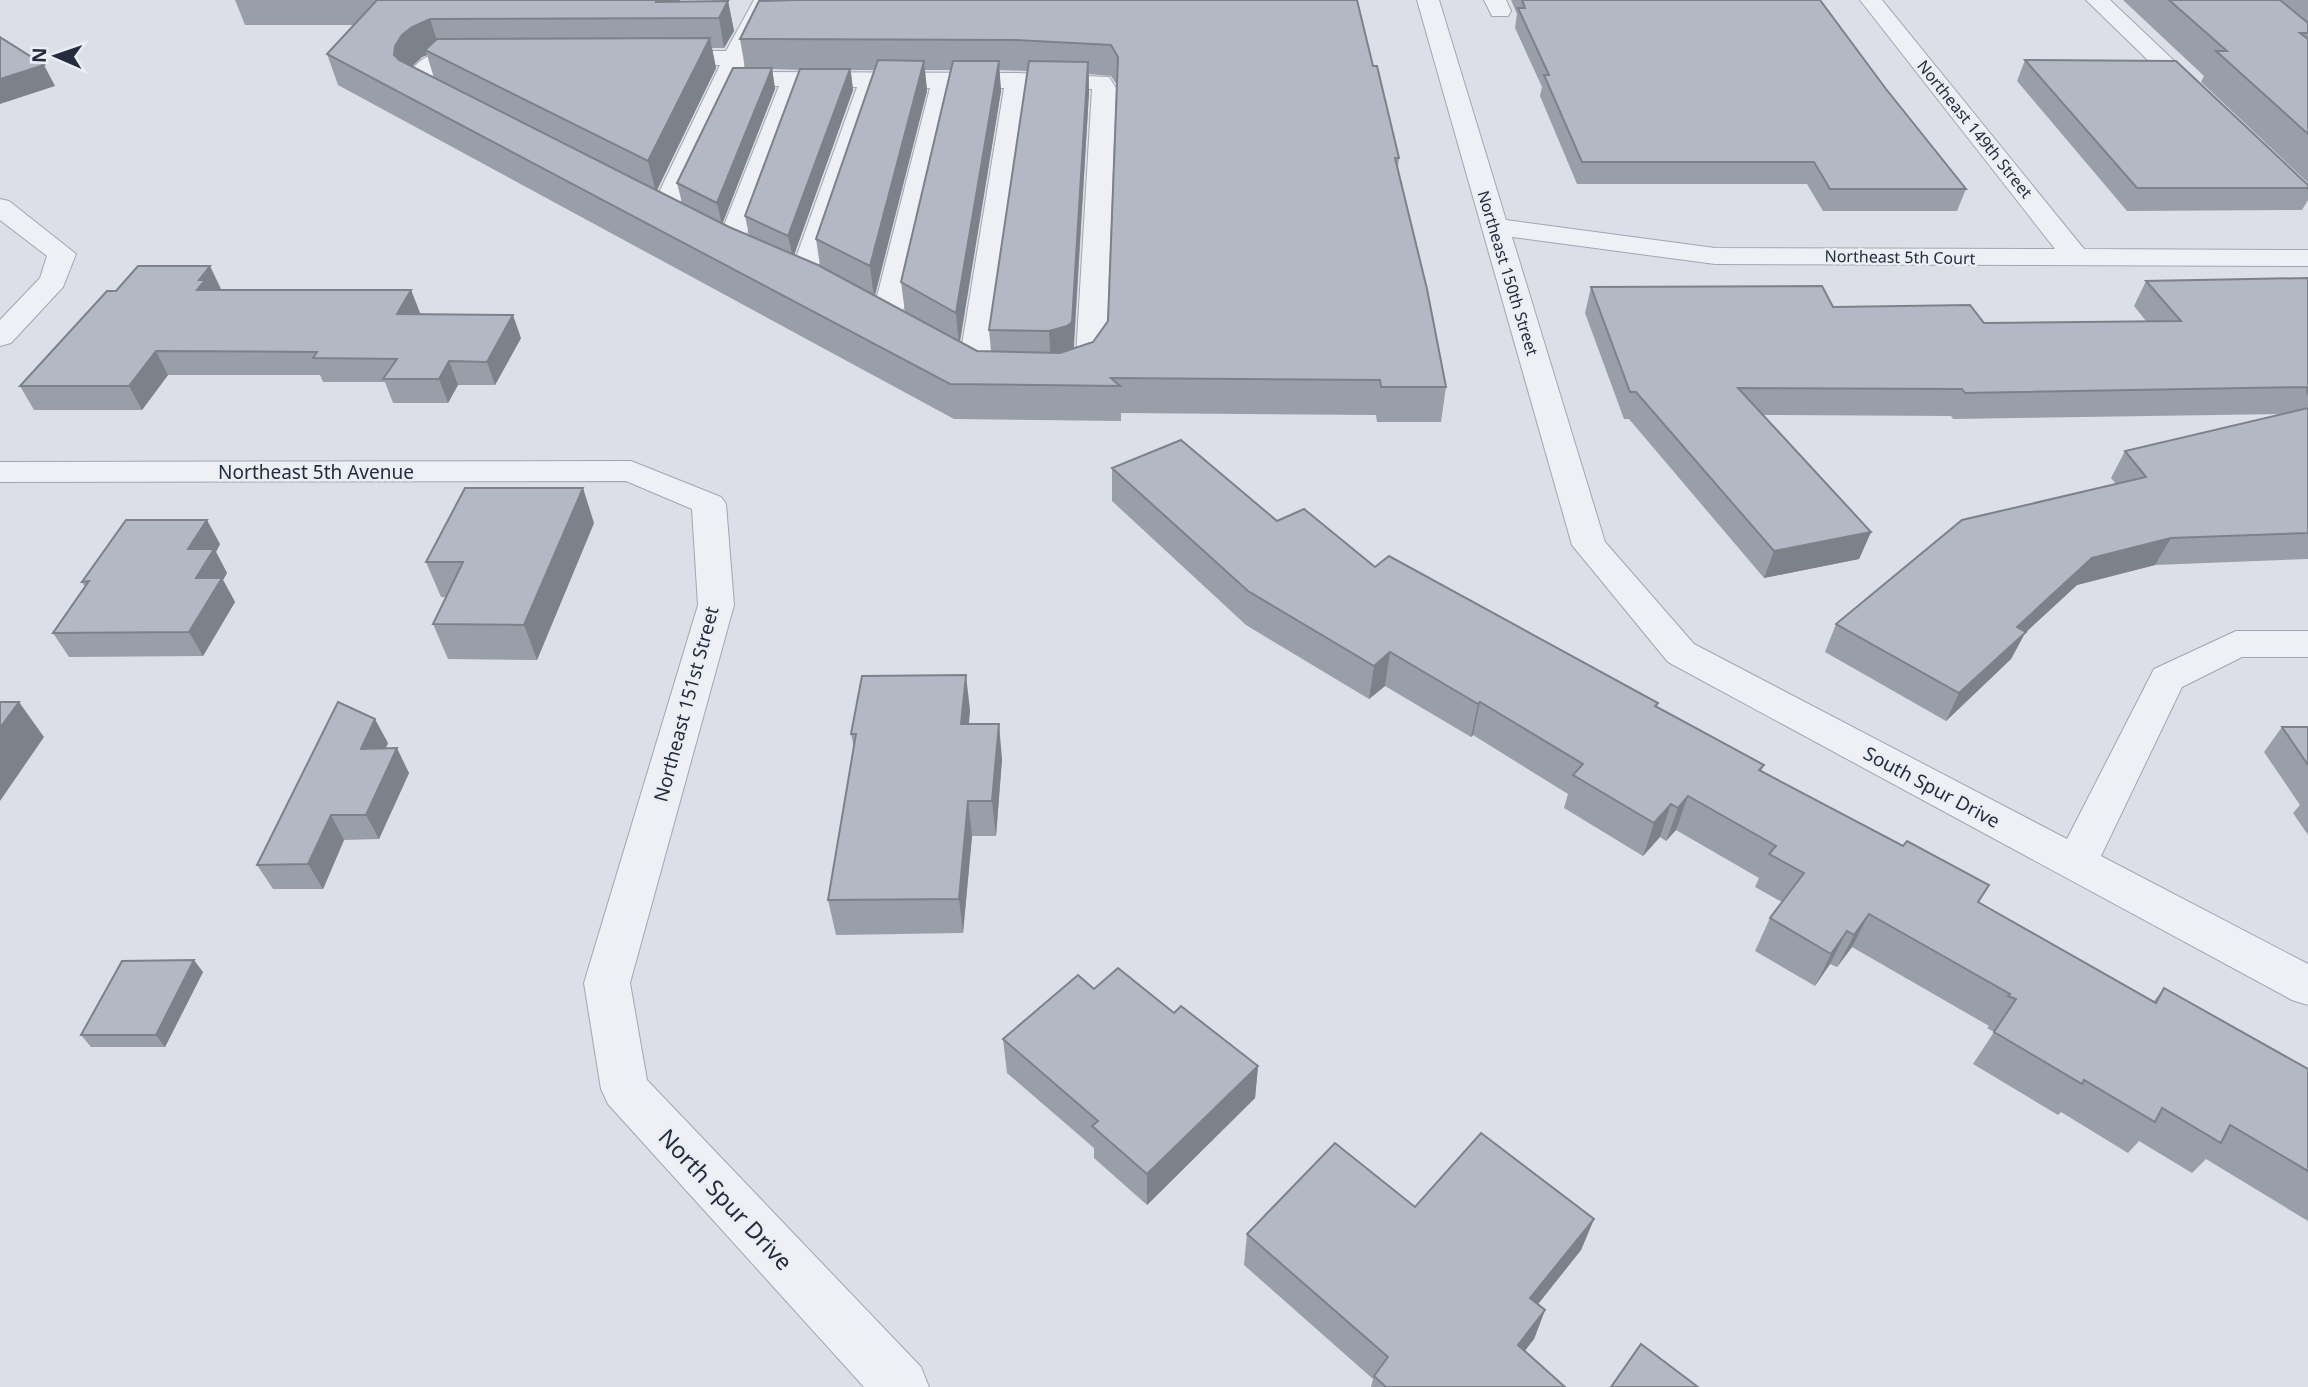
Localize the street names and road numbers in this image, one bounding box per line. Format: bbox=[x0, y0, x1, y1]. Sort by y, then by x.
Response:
street label: Northeast 149th Street bbox=[1912, 55, 2038, 203]
street label: Northeast 150th Street bbox=[1472, 188, 1544, 359]
street label: Northeast 5th Court bbox=[1824, 245, 1976, 269]
street label: Northeast 5th Avenue bbox=[218, 459, 414, 485]
street label: Northeast 151st Street bbox=[647, 603, 725, 805]
street label: South Spur Drive bbox=[1859, 740, 2005, 834]
street label: North Spur Drive bbox=[652, 1121, 800, 1277]

